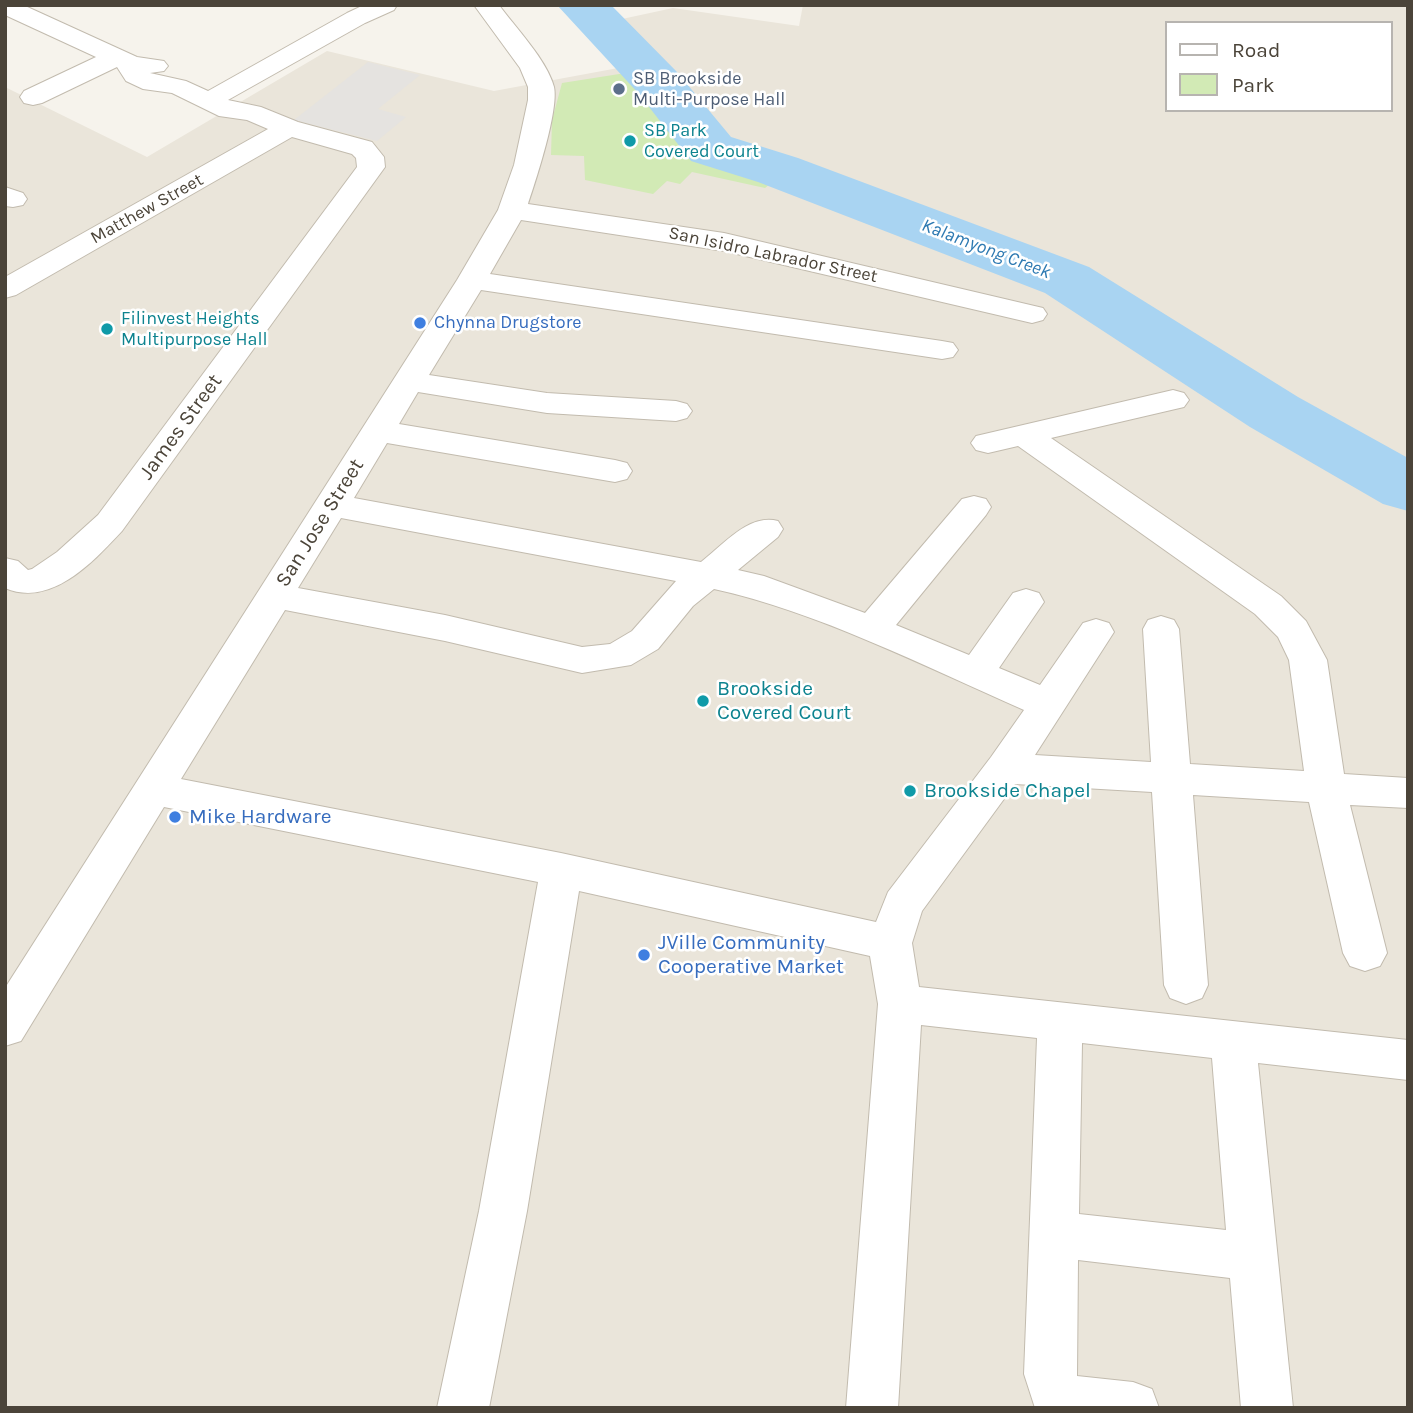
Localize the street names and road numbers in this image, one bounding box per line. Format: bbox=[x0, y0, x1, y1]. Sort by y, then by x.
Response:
street label: Matthew Street bbox=[87, 169, 207, 249]
street label: San Isidro Labrador Street bbox=[666, 222, 880, 288]
street label: James Street bbox=[134, 369, 228, 485]
street label: San Jose Street bbox=[271, 454, 369, 592]

